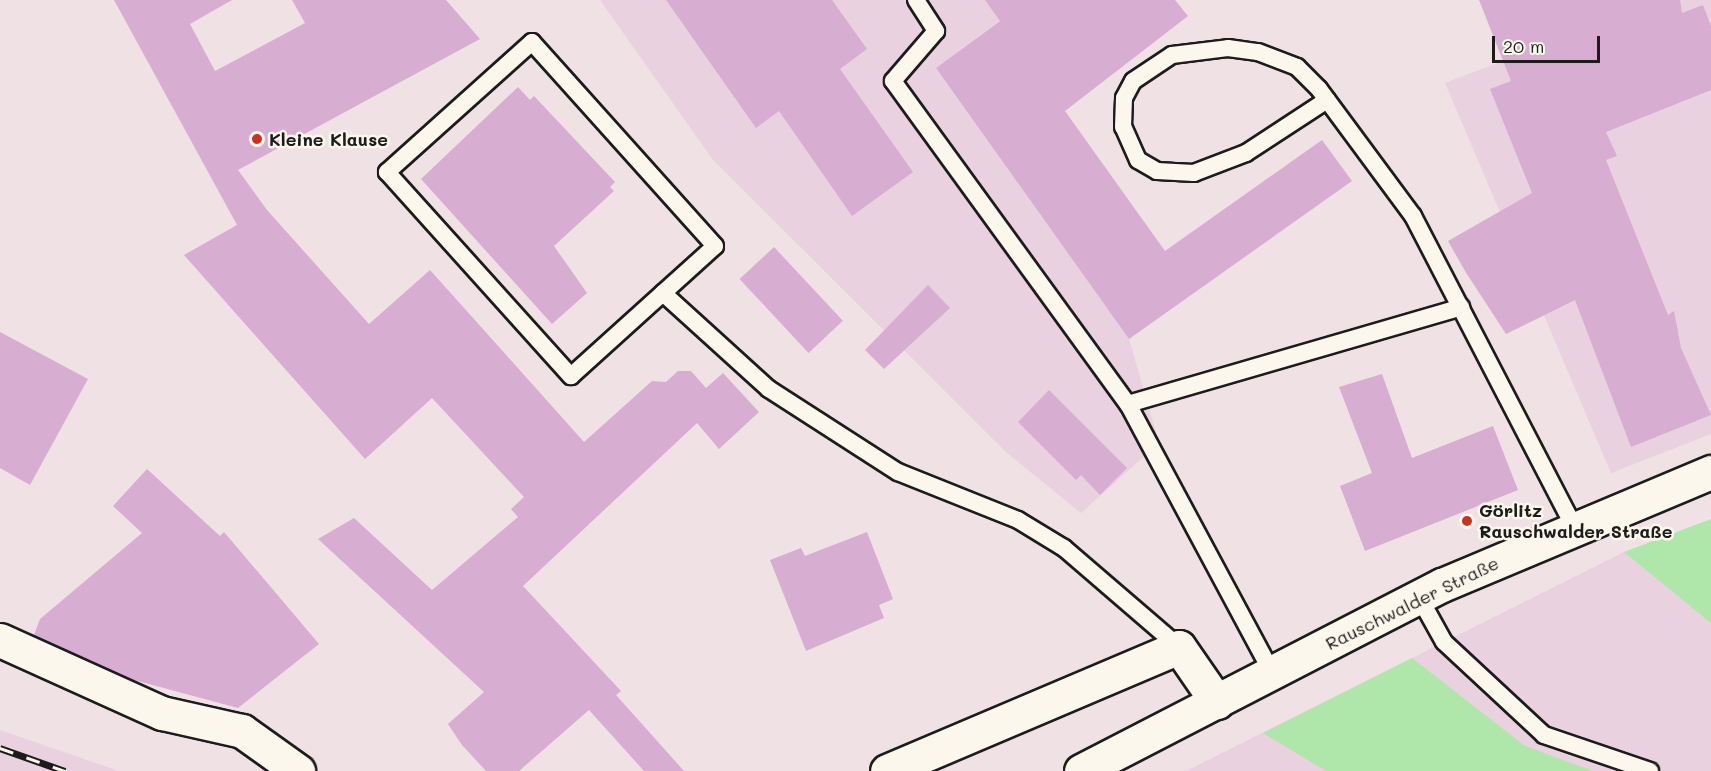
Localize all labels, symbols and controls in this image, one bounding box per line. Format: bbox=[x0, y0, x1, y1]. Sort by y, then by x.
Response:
scale bar bbox=[1495, 24, 1603, 62]
text: 20 m bbox=[1503, 34, 1544, 58]
place label: Kleine Klause bbox=[269, 128, 388, 150]
marker: Kleine Klause bbox=[250, 132, 264, 146]
place label: Görlitz Rauschwalder Straße bbox=[1479, 500, 1673, 542]
marker: Görlitz Rauschwalder Straße bbox=[1460, 514, 1474, 528]
street label: Rauschwalder Straße bbox=[1322, 552, 1502, 654]

